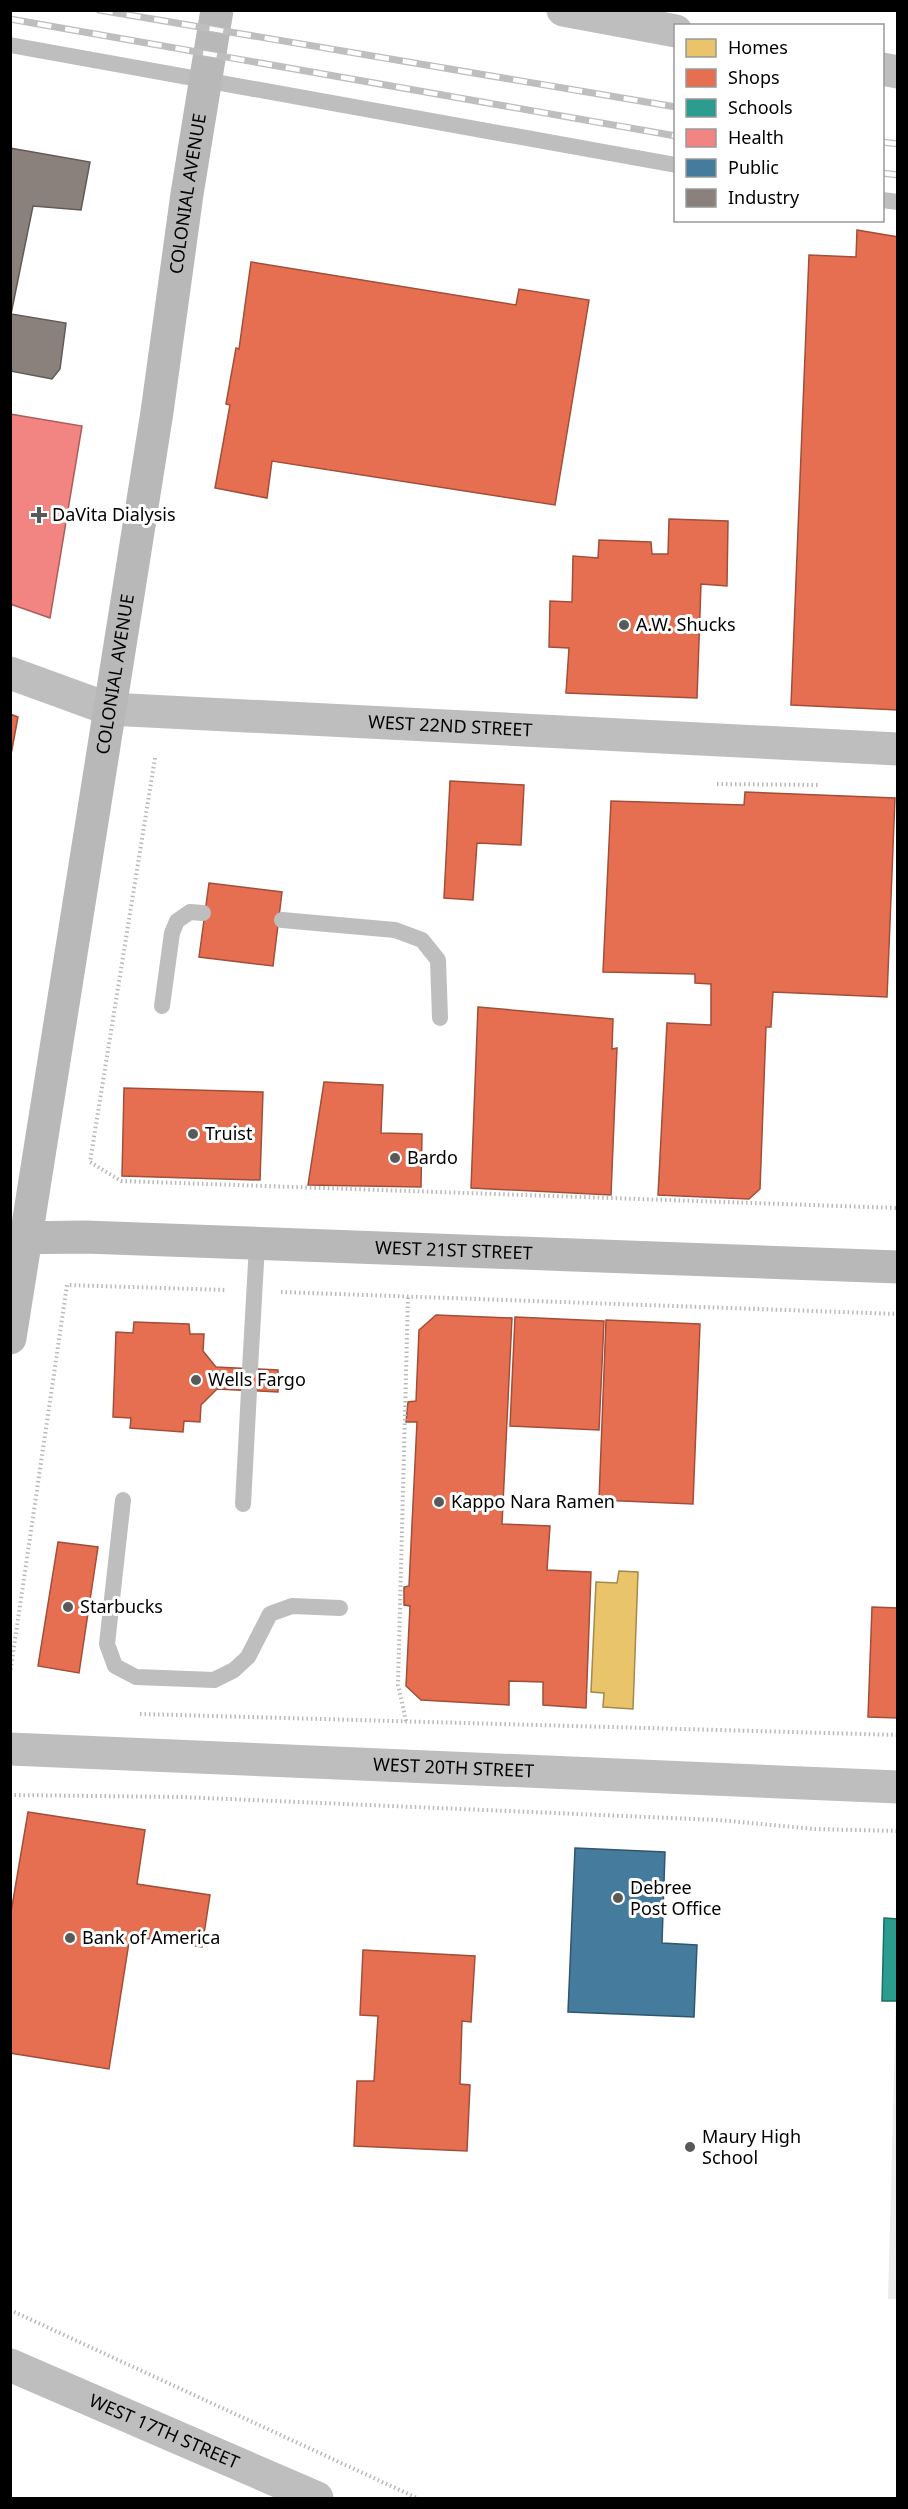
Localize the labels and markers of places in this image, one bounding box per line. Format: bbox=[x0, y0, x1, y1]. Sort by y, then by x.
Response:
place label: DaVita Dialysis bbox=[52, 502, 176, 526]
marker: DaVita Dialysis bbox=[30, 506, 48, 524]
place label: A.W. Shucks bbox=[636, 612, 736, 636]
marker: A.W. Shucks bbox=[617, 618, 631, 632]
place label: Truist bbox=[205, 1121, 253, 1145]
marker: Truist bbox=[186, 1127, 200, 1141]
place label: Bardo bbox=[407, 1145, 458, 1169]
marker: Bardo bbox=[388, 1151, 402, 1165]
place label: Wells Fargo bbox=[208, 1367, 306, 1391]
marker: Wells Fargo bbox=[189, 1373, 203, 1387]
place label: Kappo Nara Ramen bbox=[451, 1489, 615, 1513]
marker: Kappo Nara Ramen bbox=[432, 1495, 446, 1509]
place label: Starbucks bbox=[80, 1594, 163, 1618]
marker: Starbucks bbox=[61, 1600, 75, 1614]
place label: Debree Post Office bbox=[630, 1875, 721, 1920]
marker: Debree Post Office bbox=[611, 1891, 625, 1905]
place label: Bank of America bbox=[82, 1925, 220, 1949]
marker: Bank of America bbox=[63, 1931, 77, 1945]
place label: Maury High School bbox=[702, 2124, 801, 2169]
marker: Maury High School bbox=[683, 2140, 697, 2154]

